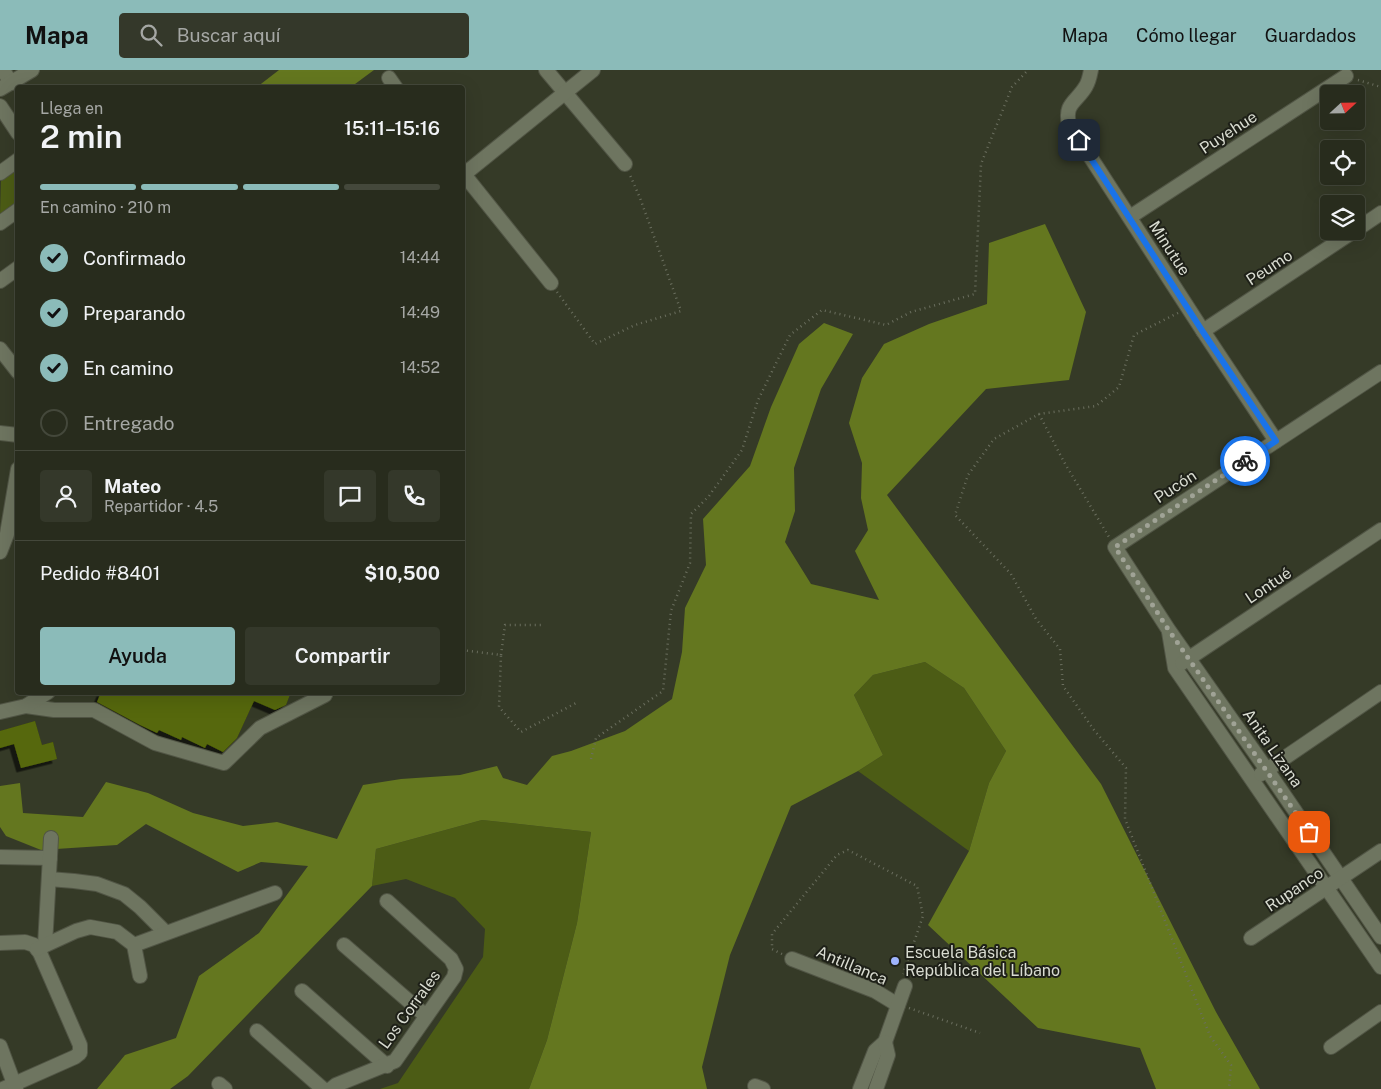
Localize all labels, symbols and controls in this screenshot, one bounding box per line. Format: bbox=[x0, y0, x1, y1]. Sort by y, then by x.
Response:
search box bbox=[119, 13, 469, 58]
text: Mapa bbox=[25, 21, 89, 49]
icon: search bbox=[137, 21, 165, 49]
text: Buscar aquí bbox=[177, 24, 280, 46]
text: Mapa bbox=[1062, 25, 1108, 46]
text: Cómo llegar bbox=[1136, 25, 1237, 46]
text: Guardados bbox=[1265, 25, 1356, 46]
north arrow bbox=[1320, 85, 1365, 130]
map controls bbox=[1320, 85, 1365, 240]
text: Llega en bbox=[40, 99, 103, 118]
street label: Puyehue bbox=[1196, 107, 1260, 158]
text: 15:11–15:16 bbox=[344, 117, 440, 139]
text: 2 min bbox=[40, 118, 123, 155]
pin bbox=[1058, 119, 1100, 161]
icon: home bbox=[1065, 126, 1093, 154]
button: locate bbox=[1320, 140, 1365, 185]
button: layers bbox=[1320, 195, 1365, 240]
text: En camino · 210 m bbox=[40, 198, 171, 217]
street label: Minutue bbox=[1145, 217, 1194, 279]
icon: check bbox=[40, 244, 68, 272]
street label: Peumo bbox=[1243, 245, 1296, 289]
text: Confirmado bbox=[83, 247, 186, 269]
text: 14:44 bbox=[400, 248, 440, 267]
icon: check bbox=[40, 299, 68, 327]
text: Preparando bbox=[83, 302, 185, 324]
text: 14:49 bbox=[400, 303, 440, 322]
icon: check bbox=[40, 354, 68, 382]
text: En camino bbox=[83, 357, 174, 379]
text: 14:52 bbox=[400, 358, 440, 377]
text: Entregado bbox=[83, 412, 175, 434]
courier bbox=[1220, 436, 1270, 486]
icon: bike bbox=[1231, 447, 1259, 475]
street label: Pucón bbox=[1151, 466, 1200, 507]
button: person bbox=[40, 470, 92, 522]
button: chat bbox=[324, 470, 376, 522]
button: phone bbox=[388, 470, 440, 522]
text: Mateo bbox=[104, 475, 161, 497]
text: Repartidor · 4.5 bbox=[104, 497, 218, 516]
text: Pedido #8401 bbox=[40, 562, 160, 584]
text: $10,500 bbox=[364, 562, 440, 584]
street label: Lontué bbox=[1242, 563, 1295, 608]
button: Ayuda bbox=[40, 627, 235, 685]
button: Compartir bbox=[245, 627, 440, 685]
street label: Anita Lizana bbox=[1239, 705, 1307, 791]
pin bbox=[1288, 811, 1330, 853]
icon: bag bbox=[1295, 818, 1323, 846]
street label: Rupanco bbox=[1262, 863, 1327, 916]
street label: Antillanca bbox=[813, 942, 890, 989]
place label: Escuela Básica República del Líbano bbox=[905, 943, 1060, 980]
marker: Escuela Básica República del Líbano bbox=[889, 955, 901, 967]
street label: Los Corrales bbox=[375, 966, 444, 1052]

